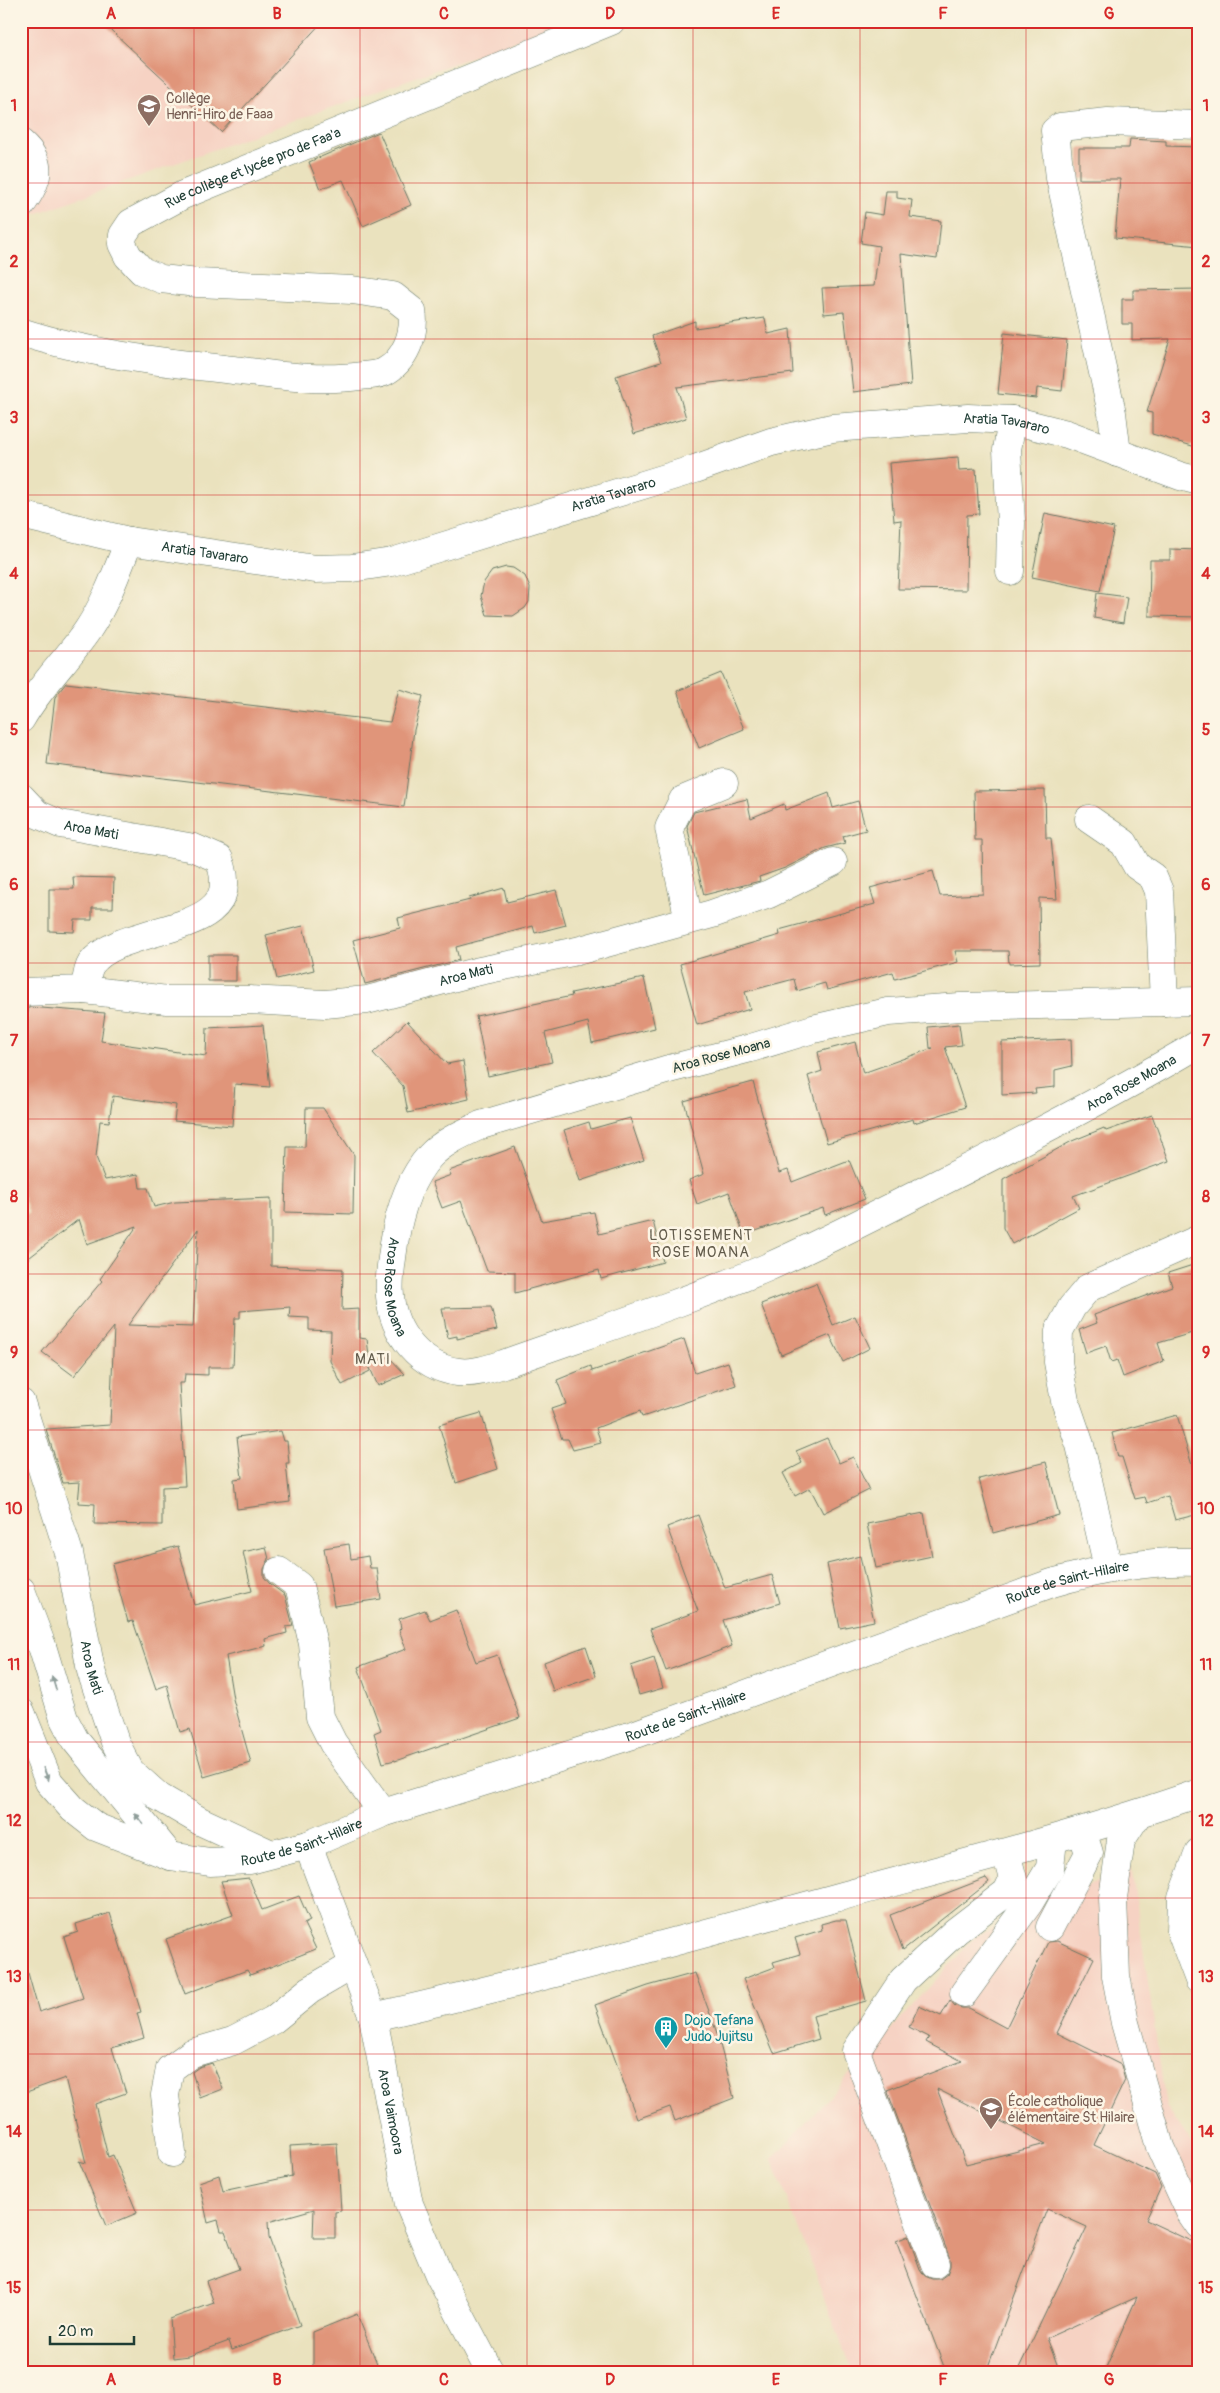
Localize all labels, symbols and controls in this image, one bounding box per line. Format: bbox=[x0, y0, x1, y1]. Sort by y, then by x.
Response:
text: A bbox=[106, 4, 117, 24]
text: B bbox=[272, 4, 282, 24]
text: C bbox=[439, 4, 449, 24]
text: D bbox=[605, 4, 615, 24]
text: E bbox=[772, 4, 781, 24]
text: F bbox=[938, 4, 948, 24]
text: G bbox=[1104, 4, 1115, 24]
place label: Collège Henri-Hiro de Faaa bbox=[166, 90, 273, 123]
school or university icon: Collège Henri-Hiro de Faaa bbox=[136, 93, 162, 127]
text: 1 bbox=[11, 96, 17, 116]
text: 1 bbox=[1203, 96, 1209, 116]
street label: Rue collège et lycée pro de Faa'a bbox=[162, 124, 343, 212]
text: 2 bbox=[10, 252, 19, 272]
text: 2 bbox=[1202, 252, 1211, 272]
text: 3 bbox=[10, 408, 19, 428]
text: 3 bbox=[1202, 408, 1211, 428]
street label: Aratia Tavararo bbox=[962, 410, 1052, 438]
street label: Aratia Tavararo bbox=[569, 473, 658, 516]
street label: Aratia Tavararo bbox=[160, 538, 250, 568]
text: 4 bbox=[9, 564, 19, 584]
text: 4 bbox=[1201, 564, 1211, 584]
text: 5 bbox=[10, 720, 19, 740]
text: 5 bbox=[1202, 720, 1211, 740]
street label: Aroa Mati bbox=[62, 817, 120, 843]
text: 6 bbox=[9, 875, 19, 895]
text: 6 bbox=[1201, 875, 1211, 895]
street label: Aroa Mati bbox=[437, 960, 495, 990]
text: 7 bbox=[10, 1031, 19, 1051]
text: 7 bbox=[1202, 1031, 1211, 1051]
street label: Aroa Rose Moana bbox=[670, 1034, 772, 1077]
street label: Aroa Rose Moana bbox=[1083, 1051, 1179, 1115]
text: 8 bbox=[10, 1187, 18, 1207]
text: 8 bbox=[1202, 1187, 1210, 1207]
district label: LOTISSEMENT ROSE MOANA bbox=[649, 1226, 753, 1262]
street label: Aroa Rose Moana bbox=[380, 1236, 410, 1340]
text: 9 bbox=[10, 1343, 18, 1363]
text: 9 bbox=[1202, 1343, 1210, 1363]
district label: MATI bbox=[355, 1350, 391, 1369]
text: 10 bbox=[5, 1499, 23, 1519]
text: 10 bbox=[1197, 1499, 1215, 1519]
street label: Route de Saint-Hilaire bbox=[1004, 1558, 1130, 1608]
street label: Aroa Mati bbox=[76, 1639, 106, 1697]
text: 11 bbox=[8, 1655, 20, 1675]
text: 11 bbox=[1200, 1655, 1212, 1675]
one-way arrow bbox=[49, 1676, 57, 1691]
street label: Route de Saint-Hilaire bbox=[623, 1687, 749, 1746]
one-way arrow bbox=[42, 1767, 50, 1781]
text: 12 bbox=[6, 1811, 22, 1831]
text: 12 bbox=[1198, 1811, 1214, 1831]
one-way arrow bbox=[134, 1813, 145, 1826]
street label: Route de Saint-Hilaire bbox=[240, 1815, 365, 1869]
text: 13 bbox=[6, 1967, 22, 1987]
text: 13 bbox=[1198, 1967, 1214, 1987]
place label: Dojo Tefana Judo Jujitsu bbox=[684, 2012, 754, 2045]
building icon: Dojo Tefana Judo Jujitsu bbox=[653, 2015, 679, 2049]
street label: Aroa Vaimoora bbox=[374, 2067, 407, 2156]
place label: École catholique élémentaire St Hilaire bbox=[1008, 2092, 1135, 2126]
school or university icon: École catholique élémentaire St Hilaire bbox=[978, 2096, 1004, 2130]
text: 14 bbox=[6, 2122, 22, 2142]
text: 14 bbox=[1198, 2122, 1214, 2142]
text: 15 bbox=[7, 2278, 22, 2298]
text: 15 bbox=[1199, 2278, 1214, 2298]
scale bar bbox=[50, 2313, 134, 2345]
text: 20 m bbox=[58, 2322, 93, 2341]
text: A bbox=[106, 2370, 117, 2390]
text: B bbox=[272, 2370, 282, 2390]
text: C bbox=[439, 2370, 449, 2390]
text: D bbox=[605, 2370, 615, 2390]
text: E bbox=[772, 2370, 781, 2390]
text: F bbox=[938, 2370, 948, 2390]
text: G bbox=[1104, 2370, 1115, 2390]

